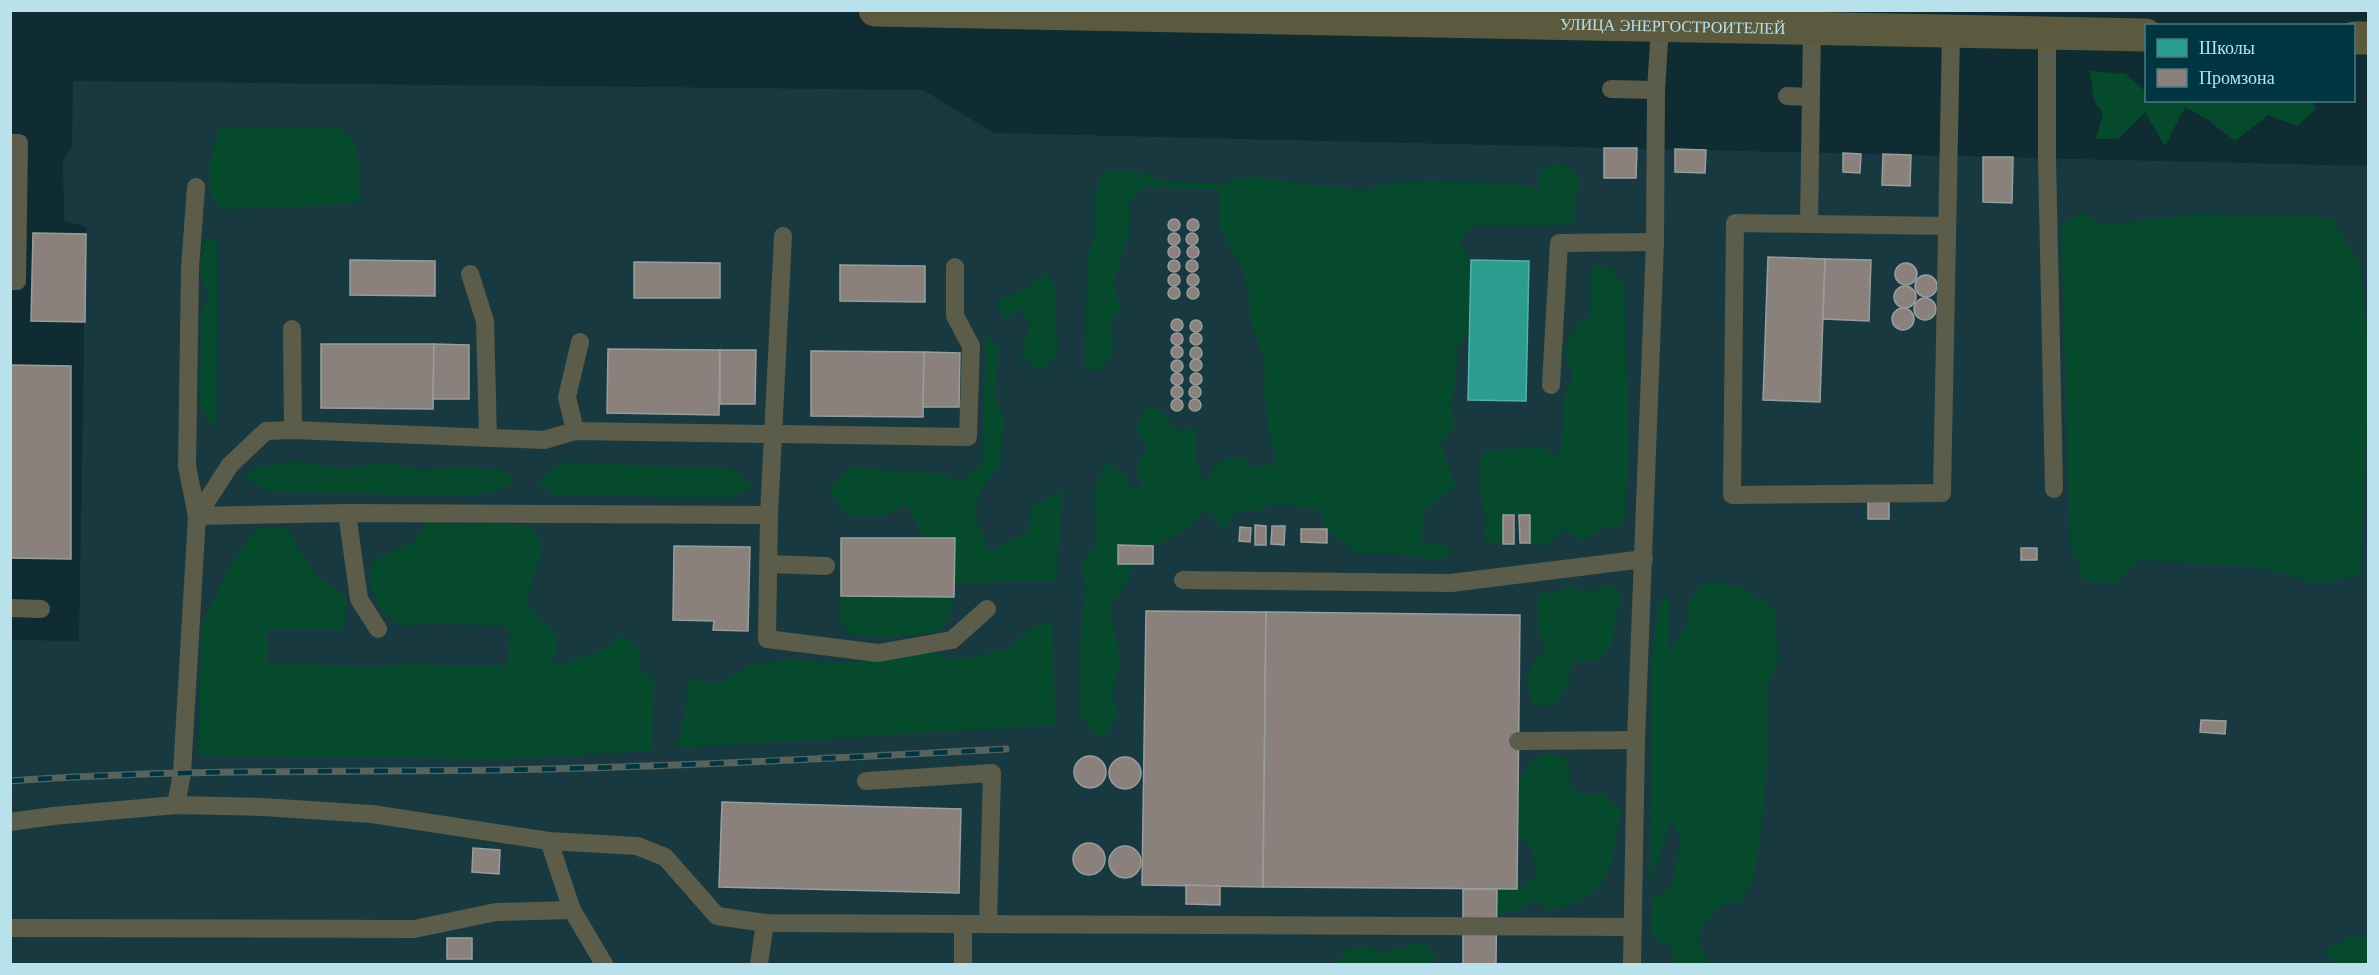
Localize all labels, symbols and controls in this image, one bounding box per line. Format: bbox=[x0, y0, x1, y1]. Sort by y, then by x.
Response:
street label: УЛИЦА ЭНЕРГОСТРОИТЕЛЕЙ bbox=[1560, 13, 1786, 38]
legend bbox=[2145, 24, 2355, 102]
text: Школы bbox=[2199, 37, 2255, 59]
text: Промзона bbox=[2199, 67, 2275, 89]

